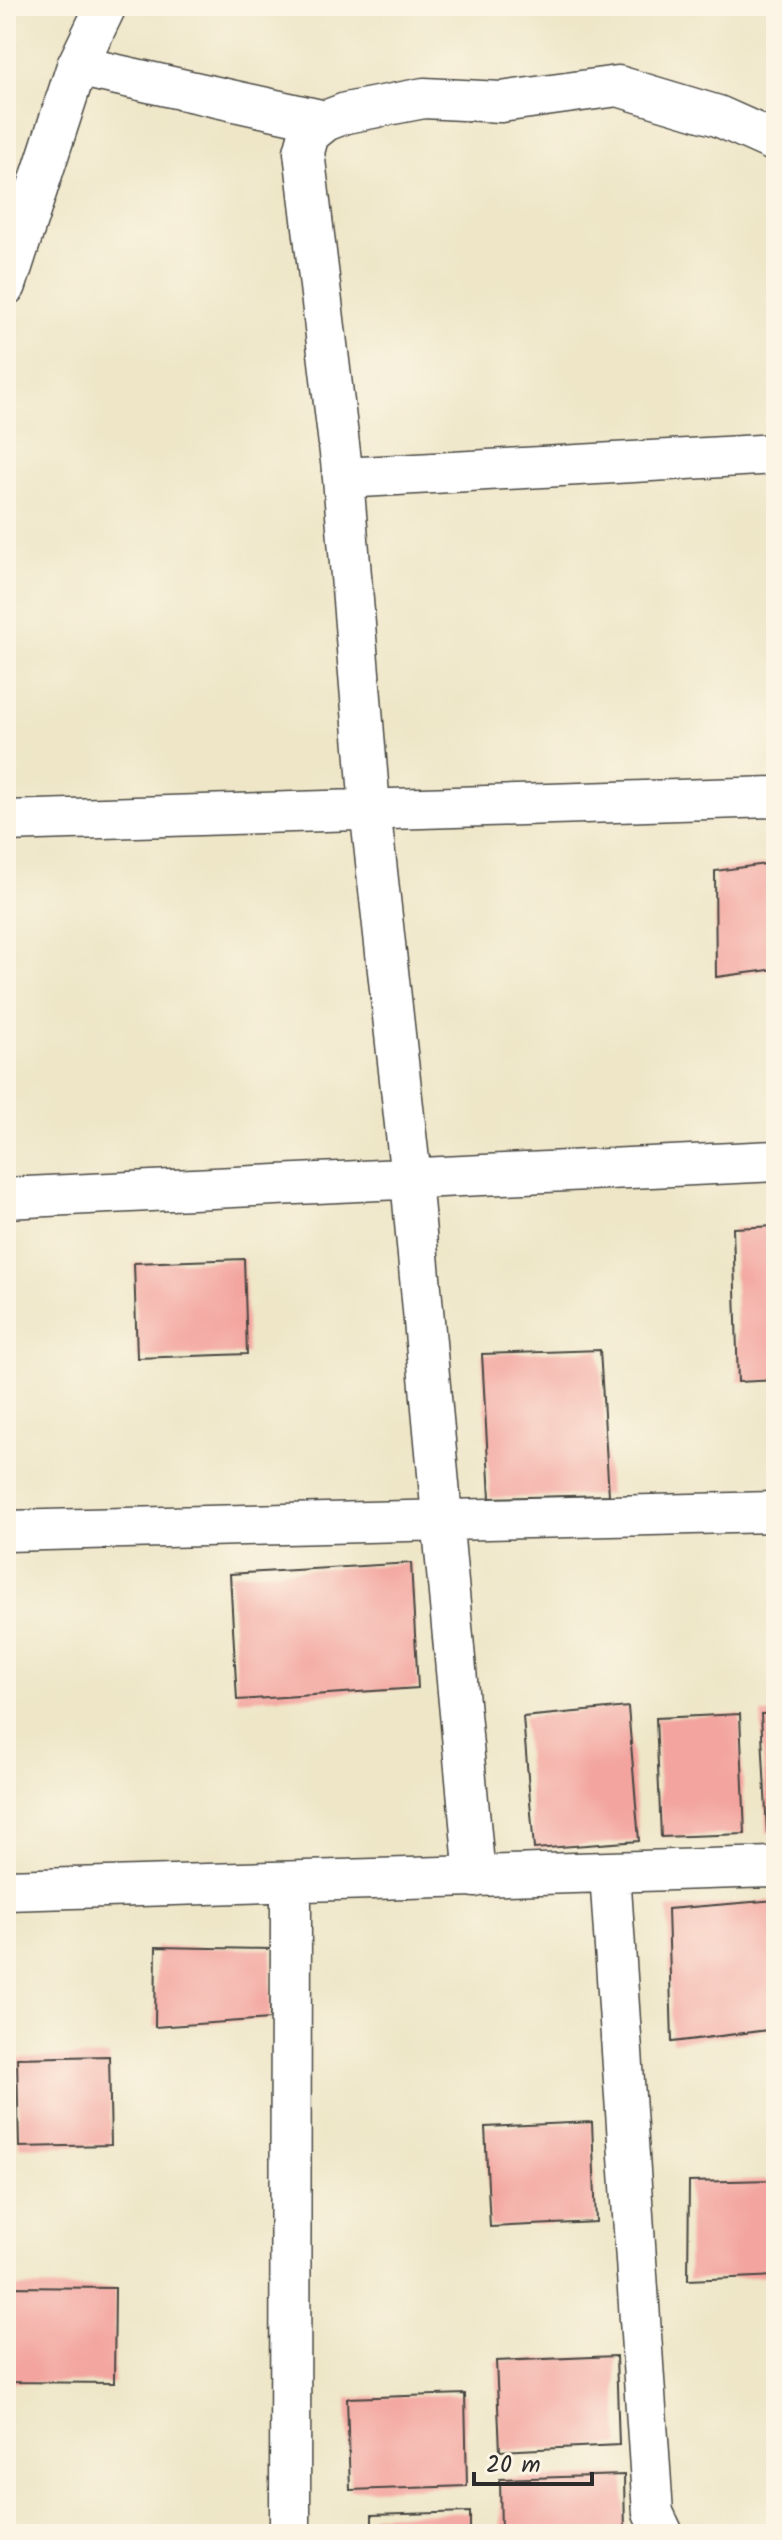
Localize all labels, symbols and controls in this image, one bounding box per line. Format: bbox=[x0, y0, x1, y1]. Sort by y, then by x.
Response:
scale bar bbox=[474, 2436, 592, 2486]
text: 20 m bbox=[486, 2446, 541, 2485]

